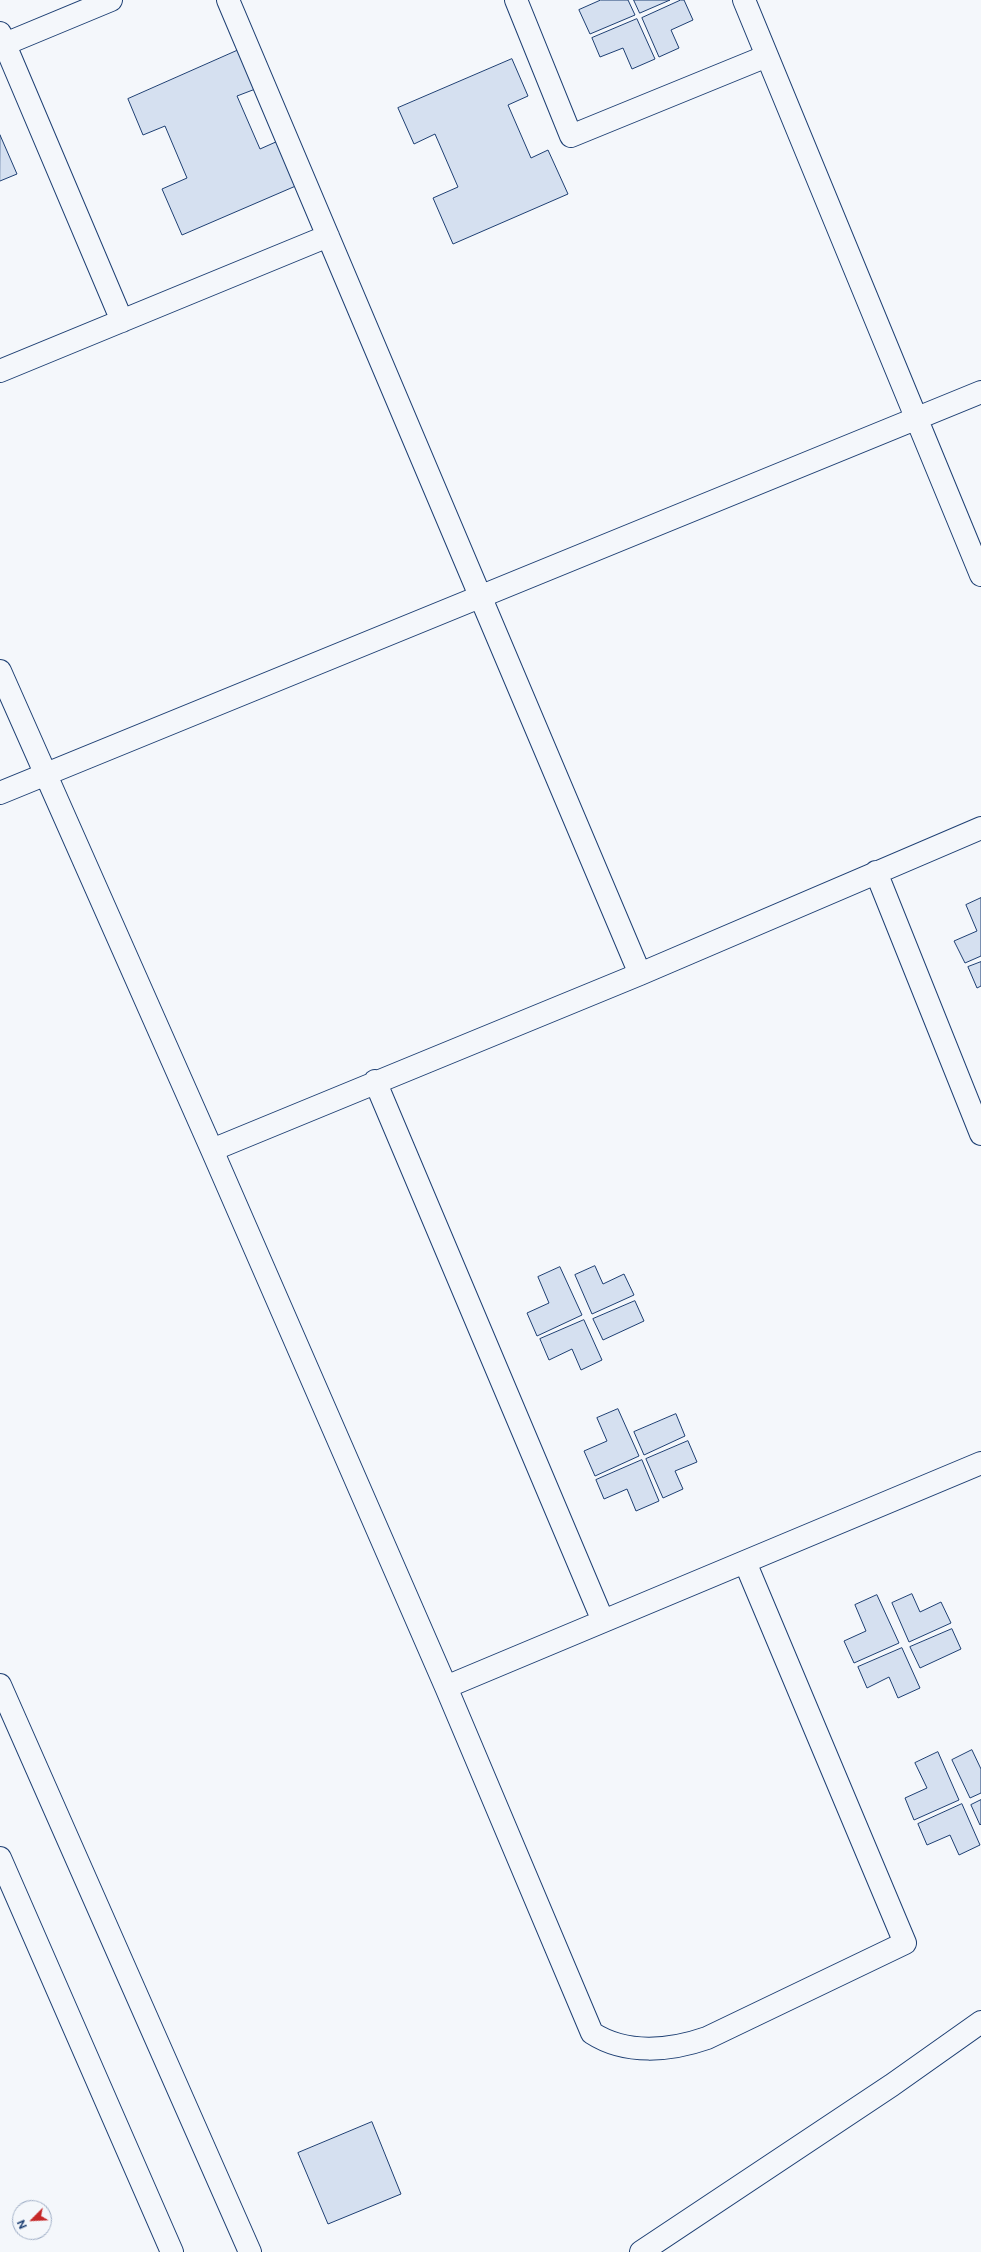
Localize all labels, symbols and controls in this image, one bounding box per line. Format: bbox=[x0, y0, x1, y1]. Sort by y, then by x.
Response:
north arrow bbox=[12, 2200, 52, 2240]
text: N bbox=[15, 2218, 29, 2231]

